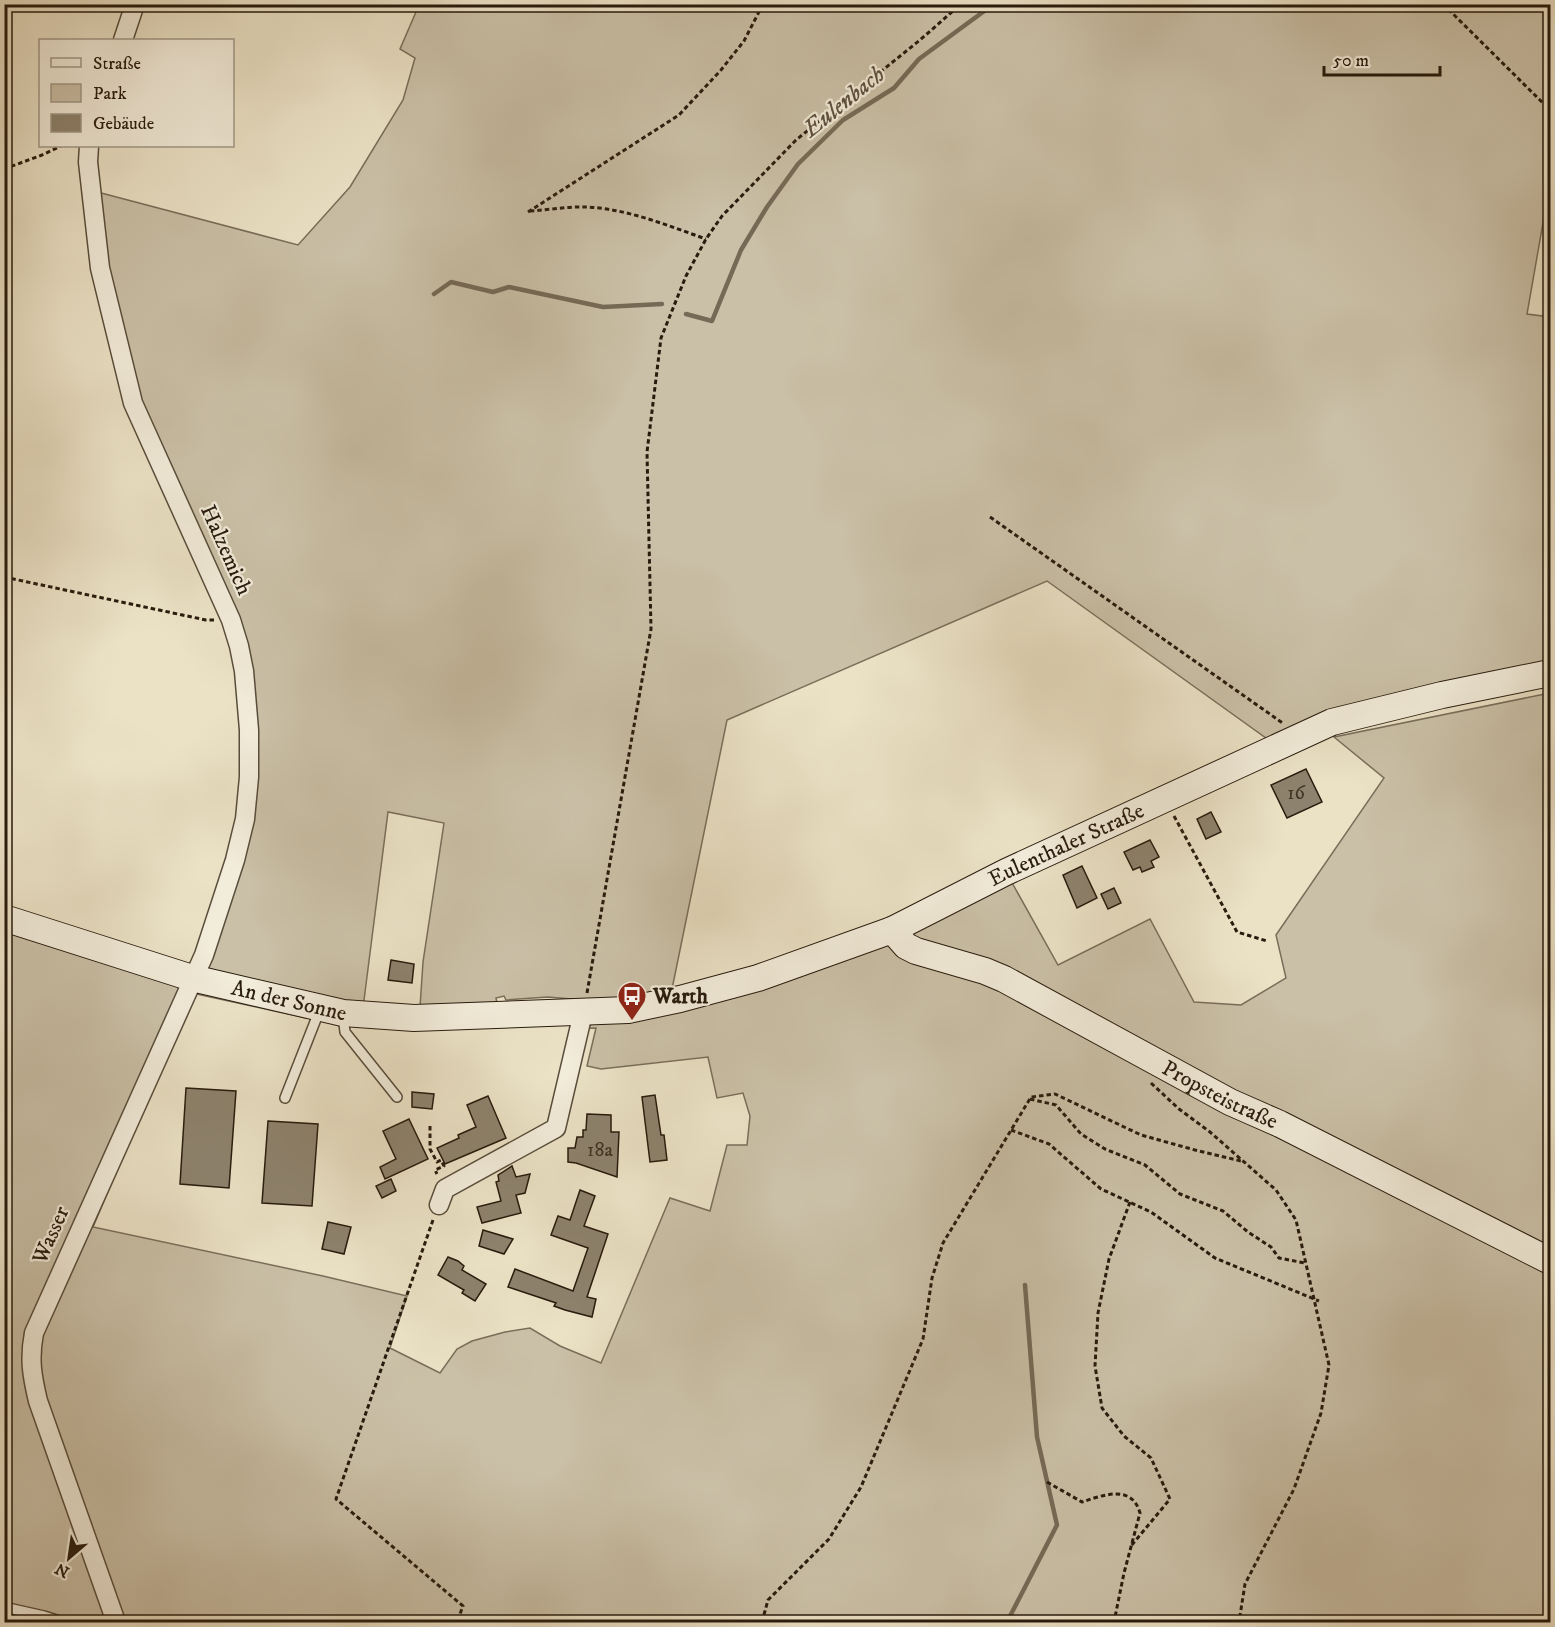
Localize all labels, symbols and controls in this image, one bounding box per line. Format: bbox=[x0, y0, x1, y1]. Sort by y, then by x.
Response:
legend bbox=[39, 39, 234, 147]
scale bar bbox=[1324, 39, 1440, 77]
text: 50 m bbox=[1333, 50, 1369, 72]
text: Straße bbox=[93, 53, 141, 75]
water label: Eulenbach bbox=[795, 60, 891, 145]
text: Park bbox=[93, 83, 127, 105]
text: Gebäude bbox=[93, 113, 154, 135]
street label: Halzemich bbox=[194, 501, 258, 600]
house number: 16 bbox=[1287, 781, 1305, 806]
street label: Eulenthaler Straße bbox=[984, 797, 1148, 892]
street label: An der Sonne bbox=[229, 974, 349, 1027]
bus stop icon: Warth bbox=[616, 980, 648, 1022]
place label: Warth bbox=[652, 983, 708, 1010]
street label: Propsteistraße bbox=[1157, 1054, 1282, 1135]
house number: 18a bbox=[587, 1138, 613, 1163]
street label: Wasser bbox=[26, 1201, 76, 1269]
north arrow bbox=[39, 1528, 99, 1588]
text: N bbox=[52, 1558, 73, 1582]

